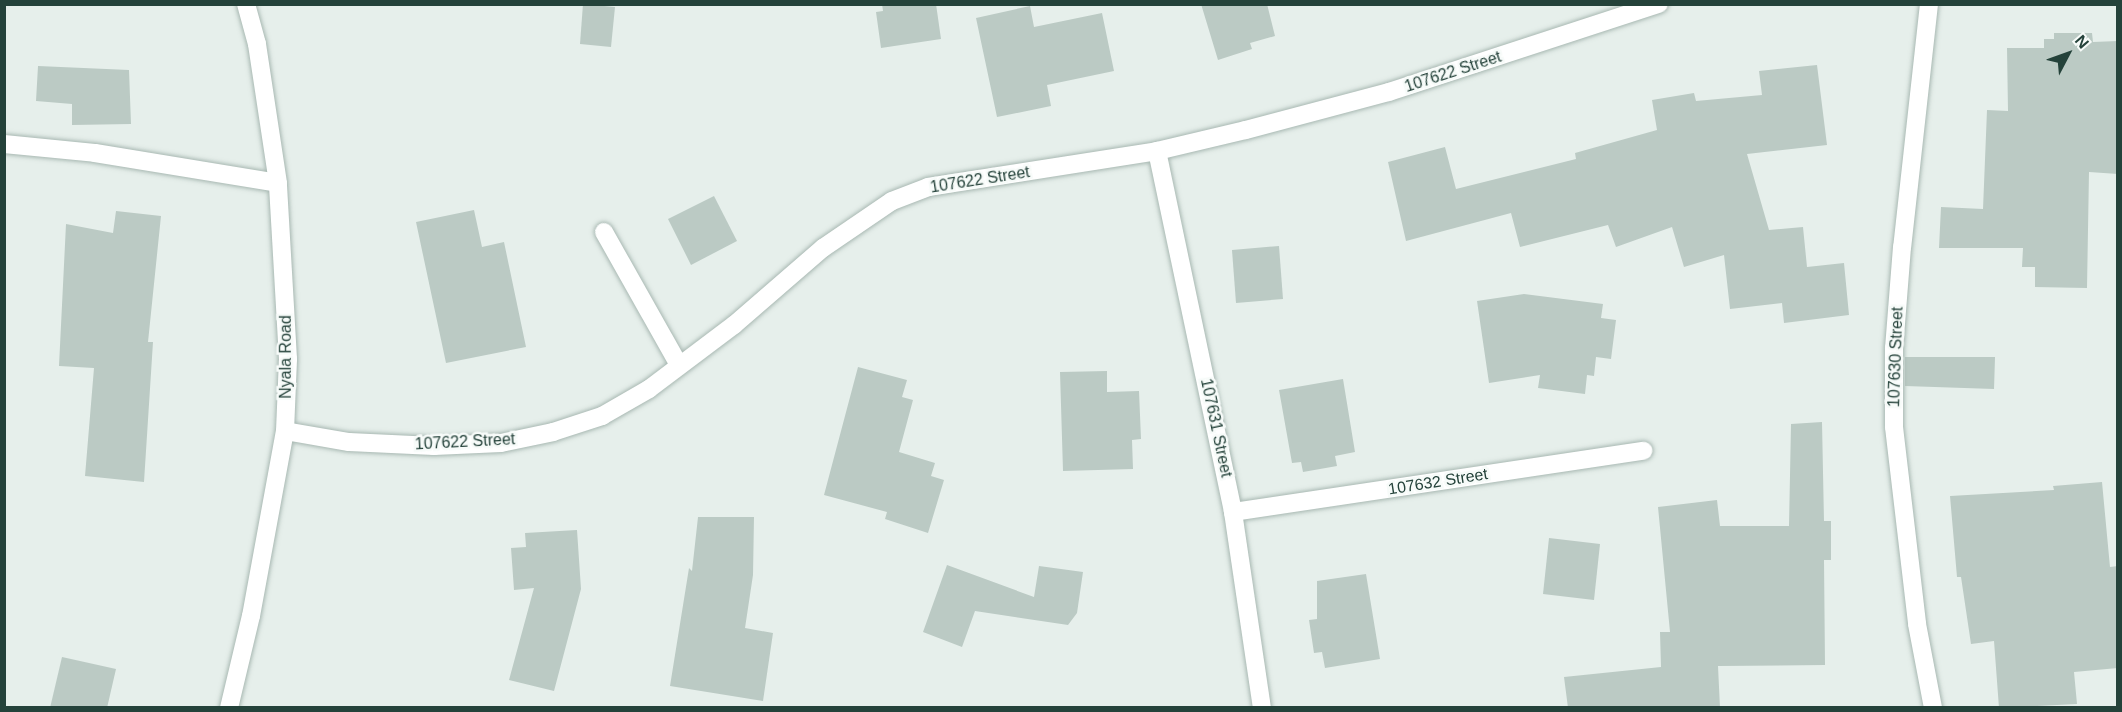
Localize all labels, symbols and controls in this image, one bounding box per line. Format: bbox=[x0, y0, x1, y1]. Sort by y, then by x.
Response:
north arrow bbox=[2038, 24, 2098, 84]
text: N bbox=[2072, 32, 2092, 52]
street label: 107622 Street bbox=[1402, 47, 1504, 97]
street label: 107622 Street bbox=[929, 163, 1031, 197]
street label: 107630 Street bbox=[1885, 306, 1907, 408]
street label: Nyala Road bbox=[276, 315, 296, 399]
street label: 107631 Street bbox=[1196, 377, 1236, 479]
street label: 107622 Street bbox=[414, 430, 516, 454]
street label: 107632 Street bbox=[1387, 465, 1489, 499]

